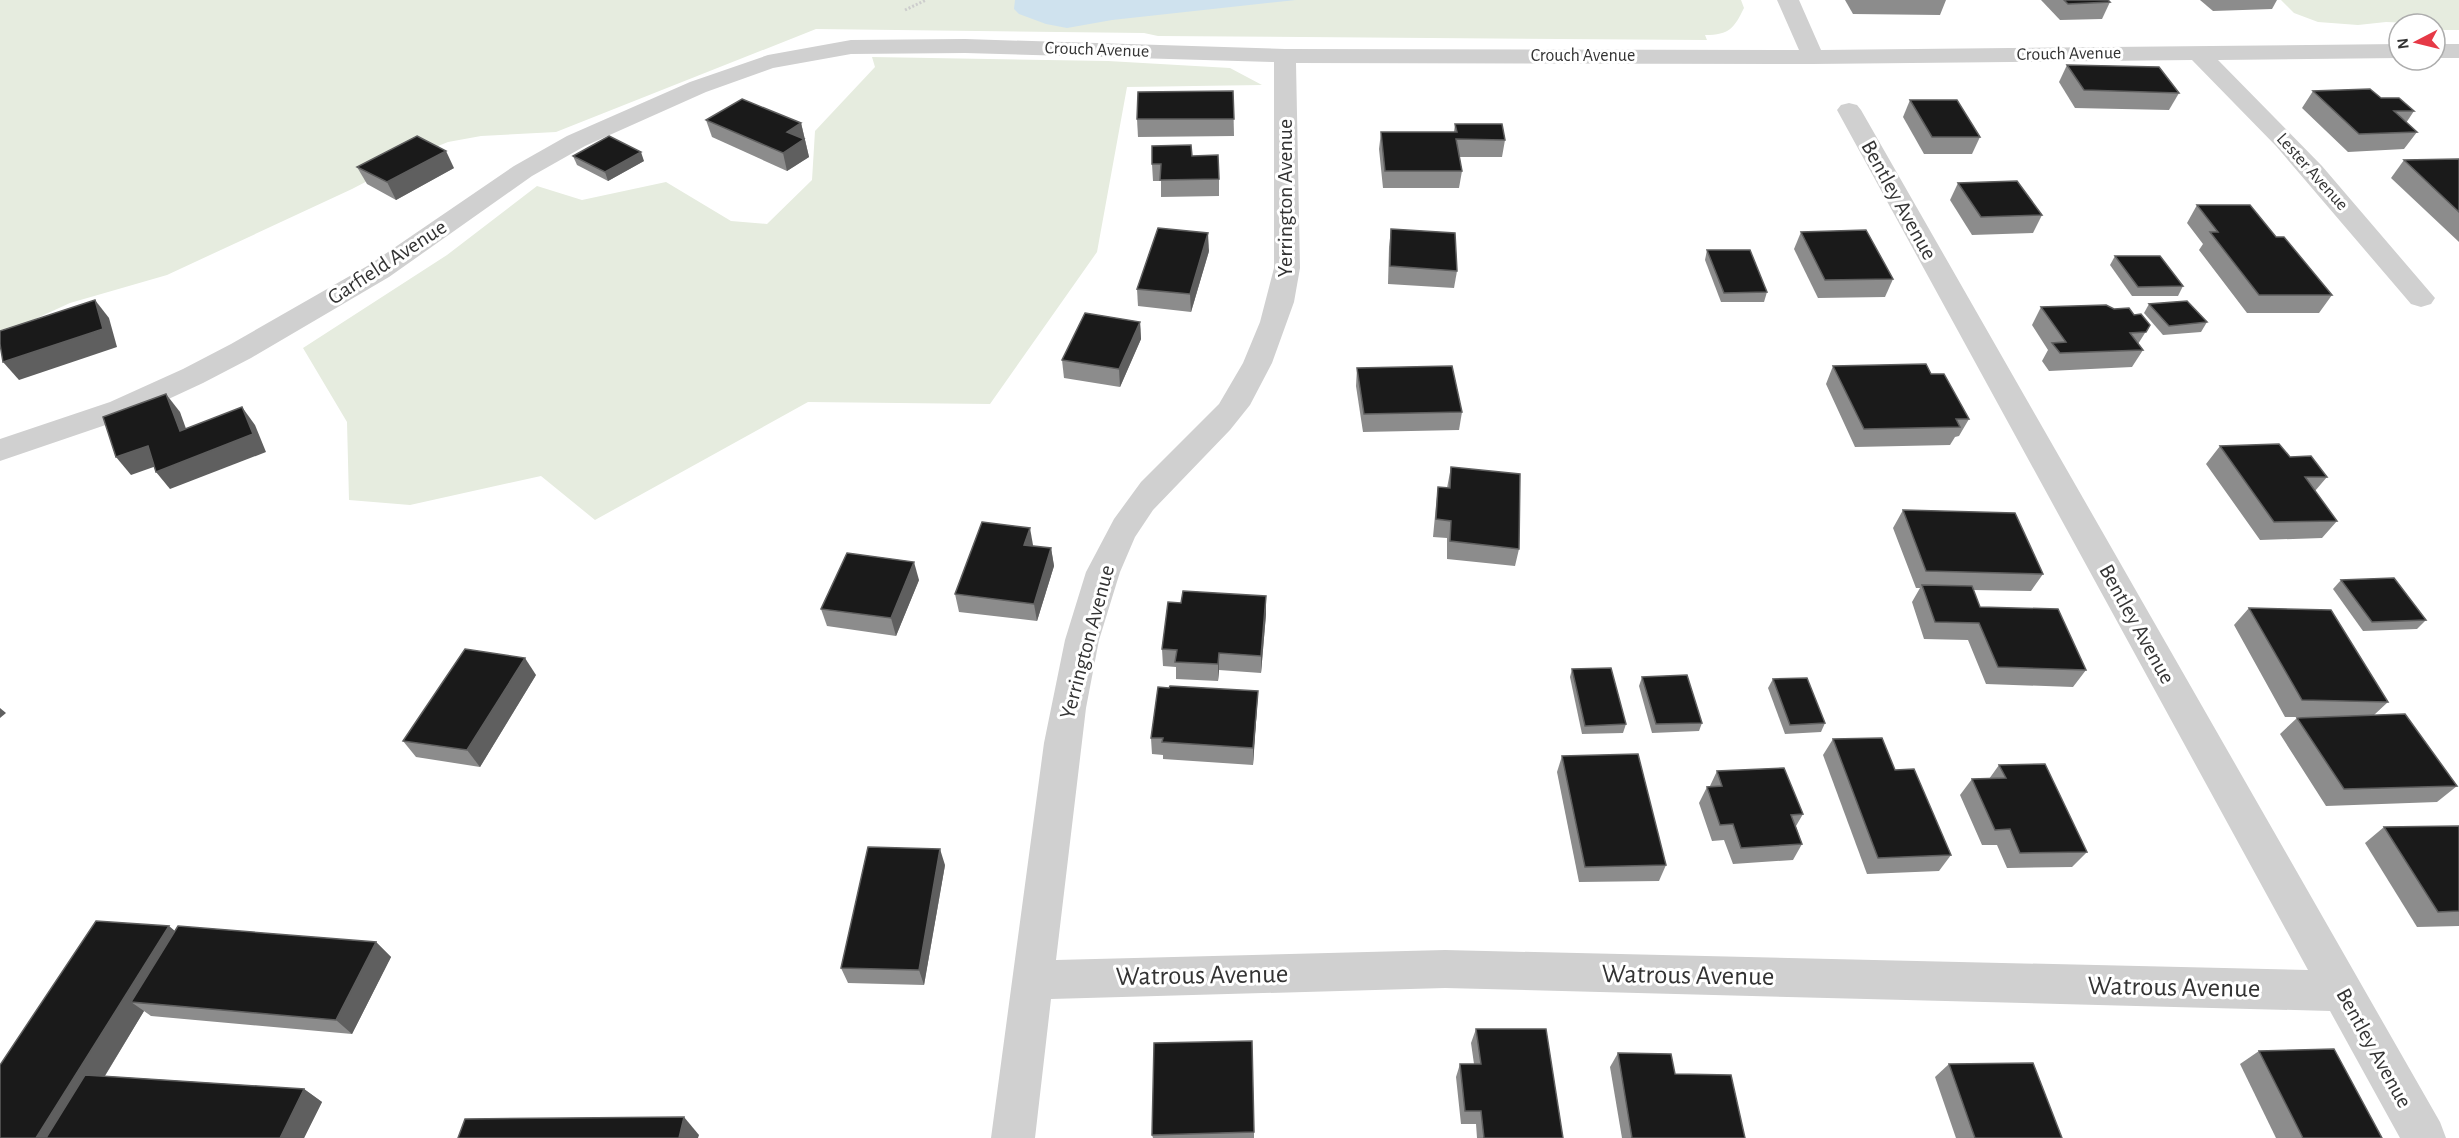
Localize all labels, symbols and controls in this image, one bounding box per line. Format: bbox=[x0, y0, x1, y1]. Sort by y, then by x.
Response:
north arrow bbox=[2387, 12, 2447, 72]
text: N bbox=[2394, 37, 2412, 50]
street label: Crouch Avenue bbox=[1044, 39, 1150, 61]
street label: Crouch Avenue bbox=[2017, 44, 2121, 64]
street label: Crouch Avenue bbox=[1531, 47, 1635, 65]
street label: Yerrington Avenue bbox=[1274, 119, 1296, 277]
street label: Lester Avenue bbox=[2273, 130, 2351, 214]
street label: Bentley Avenue bbox=[1857, 137, 1941, 263]
street label: Garfield Avenue bbox=[324, 215, 450, 309]
street label: Bentley Avenue bbox=[2095, 561, 2179, 687]
street label: Yerrington Avenue bbox=[1056, 563, 1118, 721]
street label: Watrous Avenue bbox=[1115, 960, 1289, 990]
street label: Watrous Avenue bbox=[1601, 960, 1775, 990]
street label: Watrous Avenue bbox=[2087, 972, 2261, 1002]
street label: Bentley Avenue bbox=[2332, 985, 2416, 1111]

